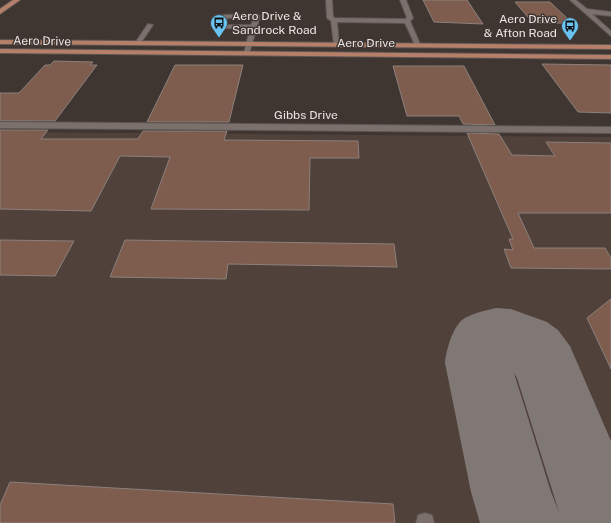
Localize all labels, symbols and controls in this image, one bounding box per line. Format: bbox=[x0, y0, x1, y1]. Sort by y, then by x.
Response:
place label: Aero Drive & Sandrock Road bbox=[232, 9, 317, 37]
place label: Aero Drive & Afton Road bbox=[484, 12, 557, 40]
bus stop icon: Aero Drive & Sandrock Road bbox=[209, 13, 229, 38]
bus stop icon: Aero Drive & Afton Road bbox=[560, 16, 580, 41]
street label: Aero Drive bbox=[13, 33, 71, 49]
street label: Aero Drive bbox=[337, 36, 395, 50]
street label: Gibbs Drive bbox=[274, 108, 338, 122]

